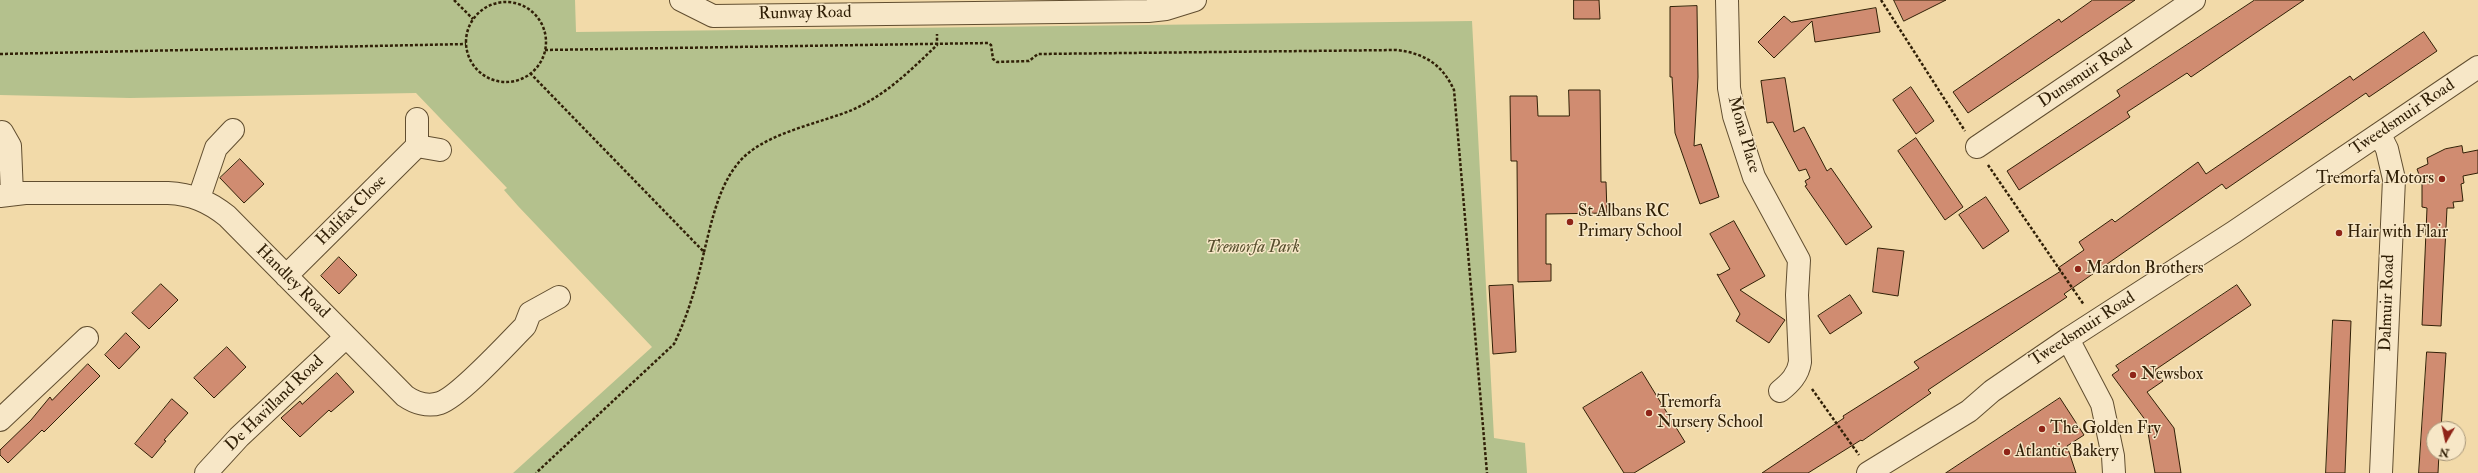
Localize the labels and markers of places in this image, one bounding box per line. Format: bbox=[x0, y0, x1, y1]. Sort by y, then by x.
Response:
place label: Tremorfa Motors bbox=[2316, 169, 2434, 189]
marker: Tremorfa Motors bbox=[2437, 174, 2447, 184]
place label: St Albans RC Primary School bbox=[1578, 202, 1682, 242]
marker: St Albans RC Primary School bbox=[1565, 217, 1575, 227]
place label: Hair with Flair bbox=[2347, 223, 2448, 243]
marker: Hair with Flair bbox=[2334, 228, 2344, 238]
place label: Mardon Brothers bbox=[2086, 259, 2204, 279]
marker: Mardon Brothers bbox=[2073, 264, 2083, 274]
place label: Newsbox bbox=[2141, 365, 2203, 385]
marker: Newsbox bbox=[2128, 370, 2138, 380]
place label: Tremorfa Nursery School bbox=[1657, 393, 1763, 433]
marker: Tremorfa Nursery School bbox=[1644, 408, 1654, 418]
place label: The Golden Fry bbox=[2050, 419, 2161, 439]
marker: The Golden Fry bbox=[2037, 424, 2047, 434]
place label: Atlantic Bakery bbox=[2015, 442, 2119, 462]
marker: Atlantic Bakery bbox=[2002, 447, 2012, 457]

